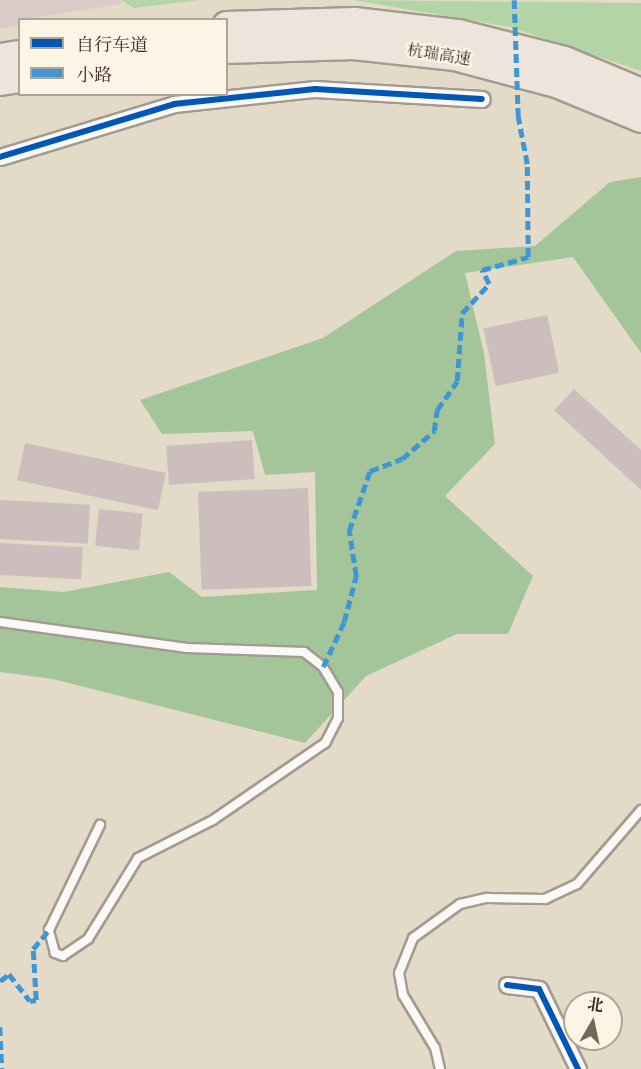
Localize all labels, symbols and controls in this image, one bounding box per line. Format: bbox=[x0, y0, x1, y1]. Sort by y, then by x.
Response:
legend bbox=[18, 18, 228, 96]
text: 自行车道 bbox=[76, 33, 148, 57]
street label: 杭瑞高速 bbox=[406, 41, 472, 69]
text: 小路 bbox=[76, 63, 112, 87]
north arrow bbox=[563, 991, 623, 1051]
text: 北 bbox=[586, 993, 605, 1017]

